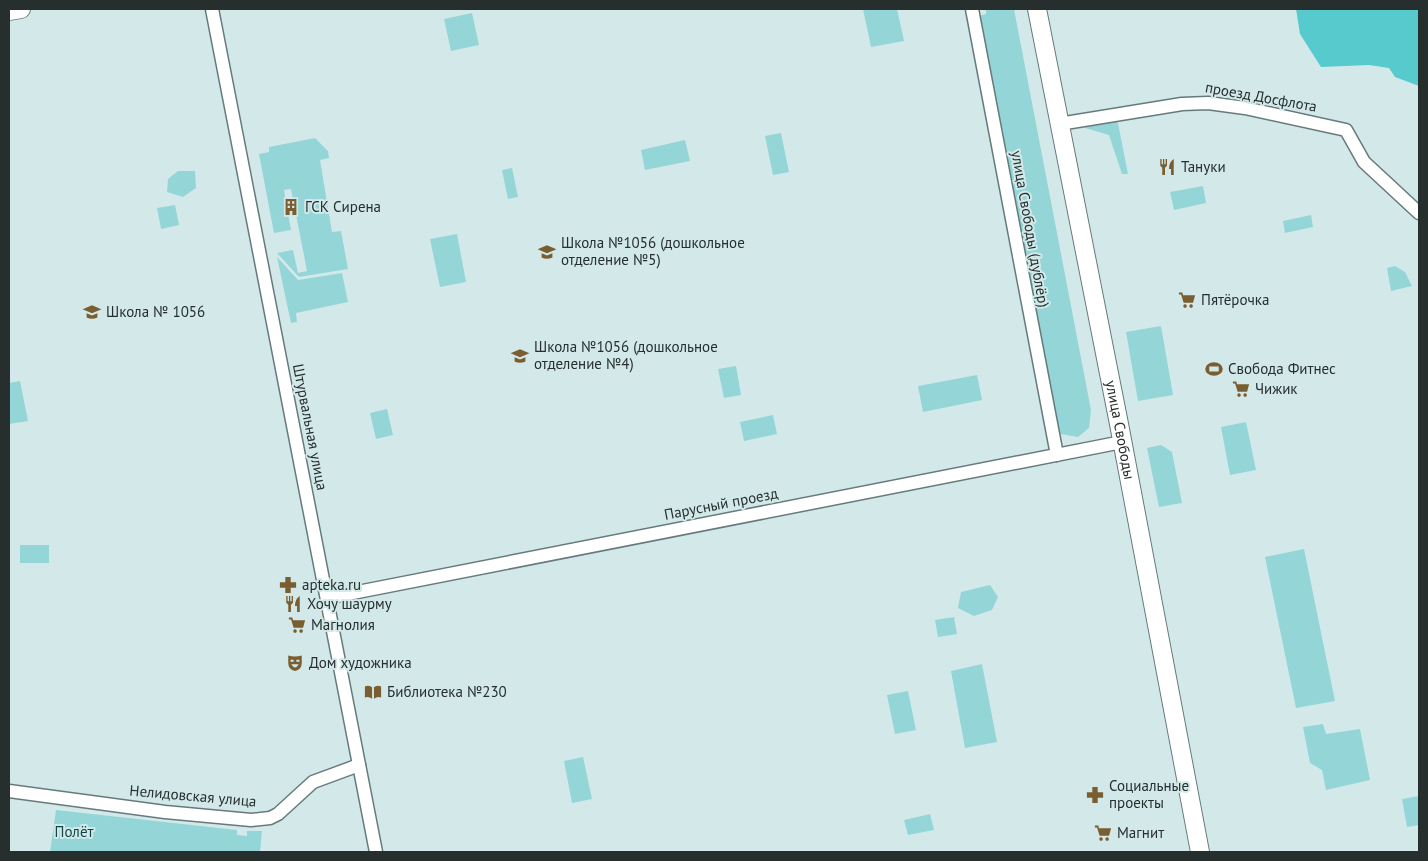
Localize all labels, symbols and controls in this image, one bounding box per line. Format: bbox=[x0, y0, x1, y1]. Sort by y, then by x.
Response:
street label: проезд Досфлота bbox=[1204, 77, 1318, 116]
street label: улица Свободы (дублёр) bbox=[1007, 149, 1054, 309]
restaurant icon: Тануки bbox=[1157, 157, 1177, 177]
place label: Тануки bbox=[1181, 157, 1226, 176]
building icon: ГСК Сирена bbox=[281, 197, 301, 217]
place label: ГСК Сирена bbox=[305, 197, 381, 216]
place label: Школа №1056 (дошкольное отделение №5) bbox=[561, 233, 745, 269]
school or university icon: Школа №1056 (дошкольное отделение №5) bbox=[537, 242, 557, 262]
supermarket icon: Пятёрочка bbox=[1177, 290, 1197, 310]
place label: Пятёрочка bbox=[1201, 290, 1269, 309]
school or university icon: Школа № 1056 bbox=[82, 302, 102, 322]
place label: Школа № 1056 bbox=[106, 302, 205, 321]
place label: Школа №1056 (дошкольное отделение №4) bbox=[534, 337, 718, 373]
school or university icon: Школа №1056 (дошкольное отделение №4) bbox=[510, 346, 530, 366]
sports icon: Свобода Фитнес bbox=[1204, 359, 1224, 379]
place label: Свобода Фитнес bbox=[1228, 359, 1336, 378]
street label: Штурвальная улица bbox=[289, 362, 332, 492]
street label: улица Свободы bbox=[1102, 379, 1139, 481]
supermarket icon: Чижик bbox=[1231, 379, 1251, 399]
place label: Чижик bbox=[1255, 379, 1298, 398]
street label: Парусный проезд bbox=[662, 483, 779, 524]
pharmacy icon: apteka.ru bbox=[278, 575, 298, 595]
place label: apteka.ru bbox=[302, 575, 361, 594]
restaurant icon: Хочу шаурму bbox=[283, 594, 303, 614]
place label: Хочу шаурму bbox=[307, 594, 392, 613]
supermarket icon: Магнолия bbox=[287, 615, 307, 635]
place label: Магнолия bbox=[311, 615, 375, 634]
theatre icon: Дом художника bbox=[285, 653, 305, 673]
place label: Дом художника bbox=[309, 653, 412, 672]
library icon: Библиотека №230 bbox=[363, 682, 383, 702]
place label: Библиотека №230 bbox=[387, 682, 507, 701]
place label: Социальные проекты bbox=[1109, 776, 1189, 812]
street label: Нелидовская улица bbox=[129, 780, 257, 811]
pharmacy icon: Социальные проекты bbox=[1085, 785, 1105, 805]
park label: Полёт bbox=[55, 822, 94, 841]
supermarket icon: Магнит bbox=[1093, 823, 1113, 843]
place label: Магнит bbox=[1117, 823, 1164, 842]

